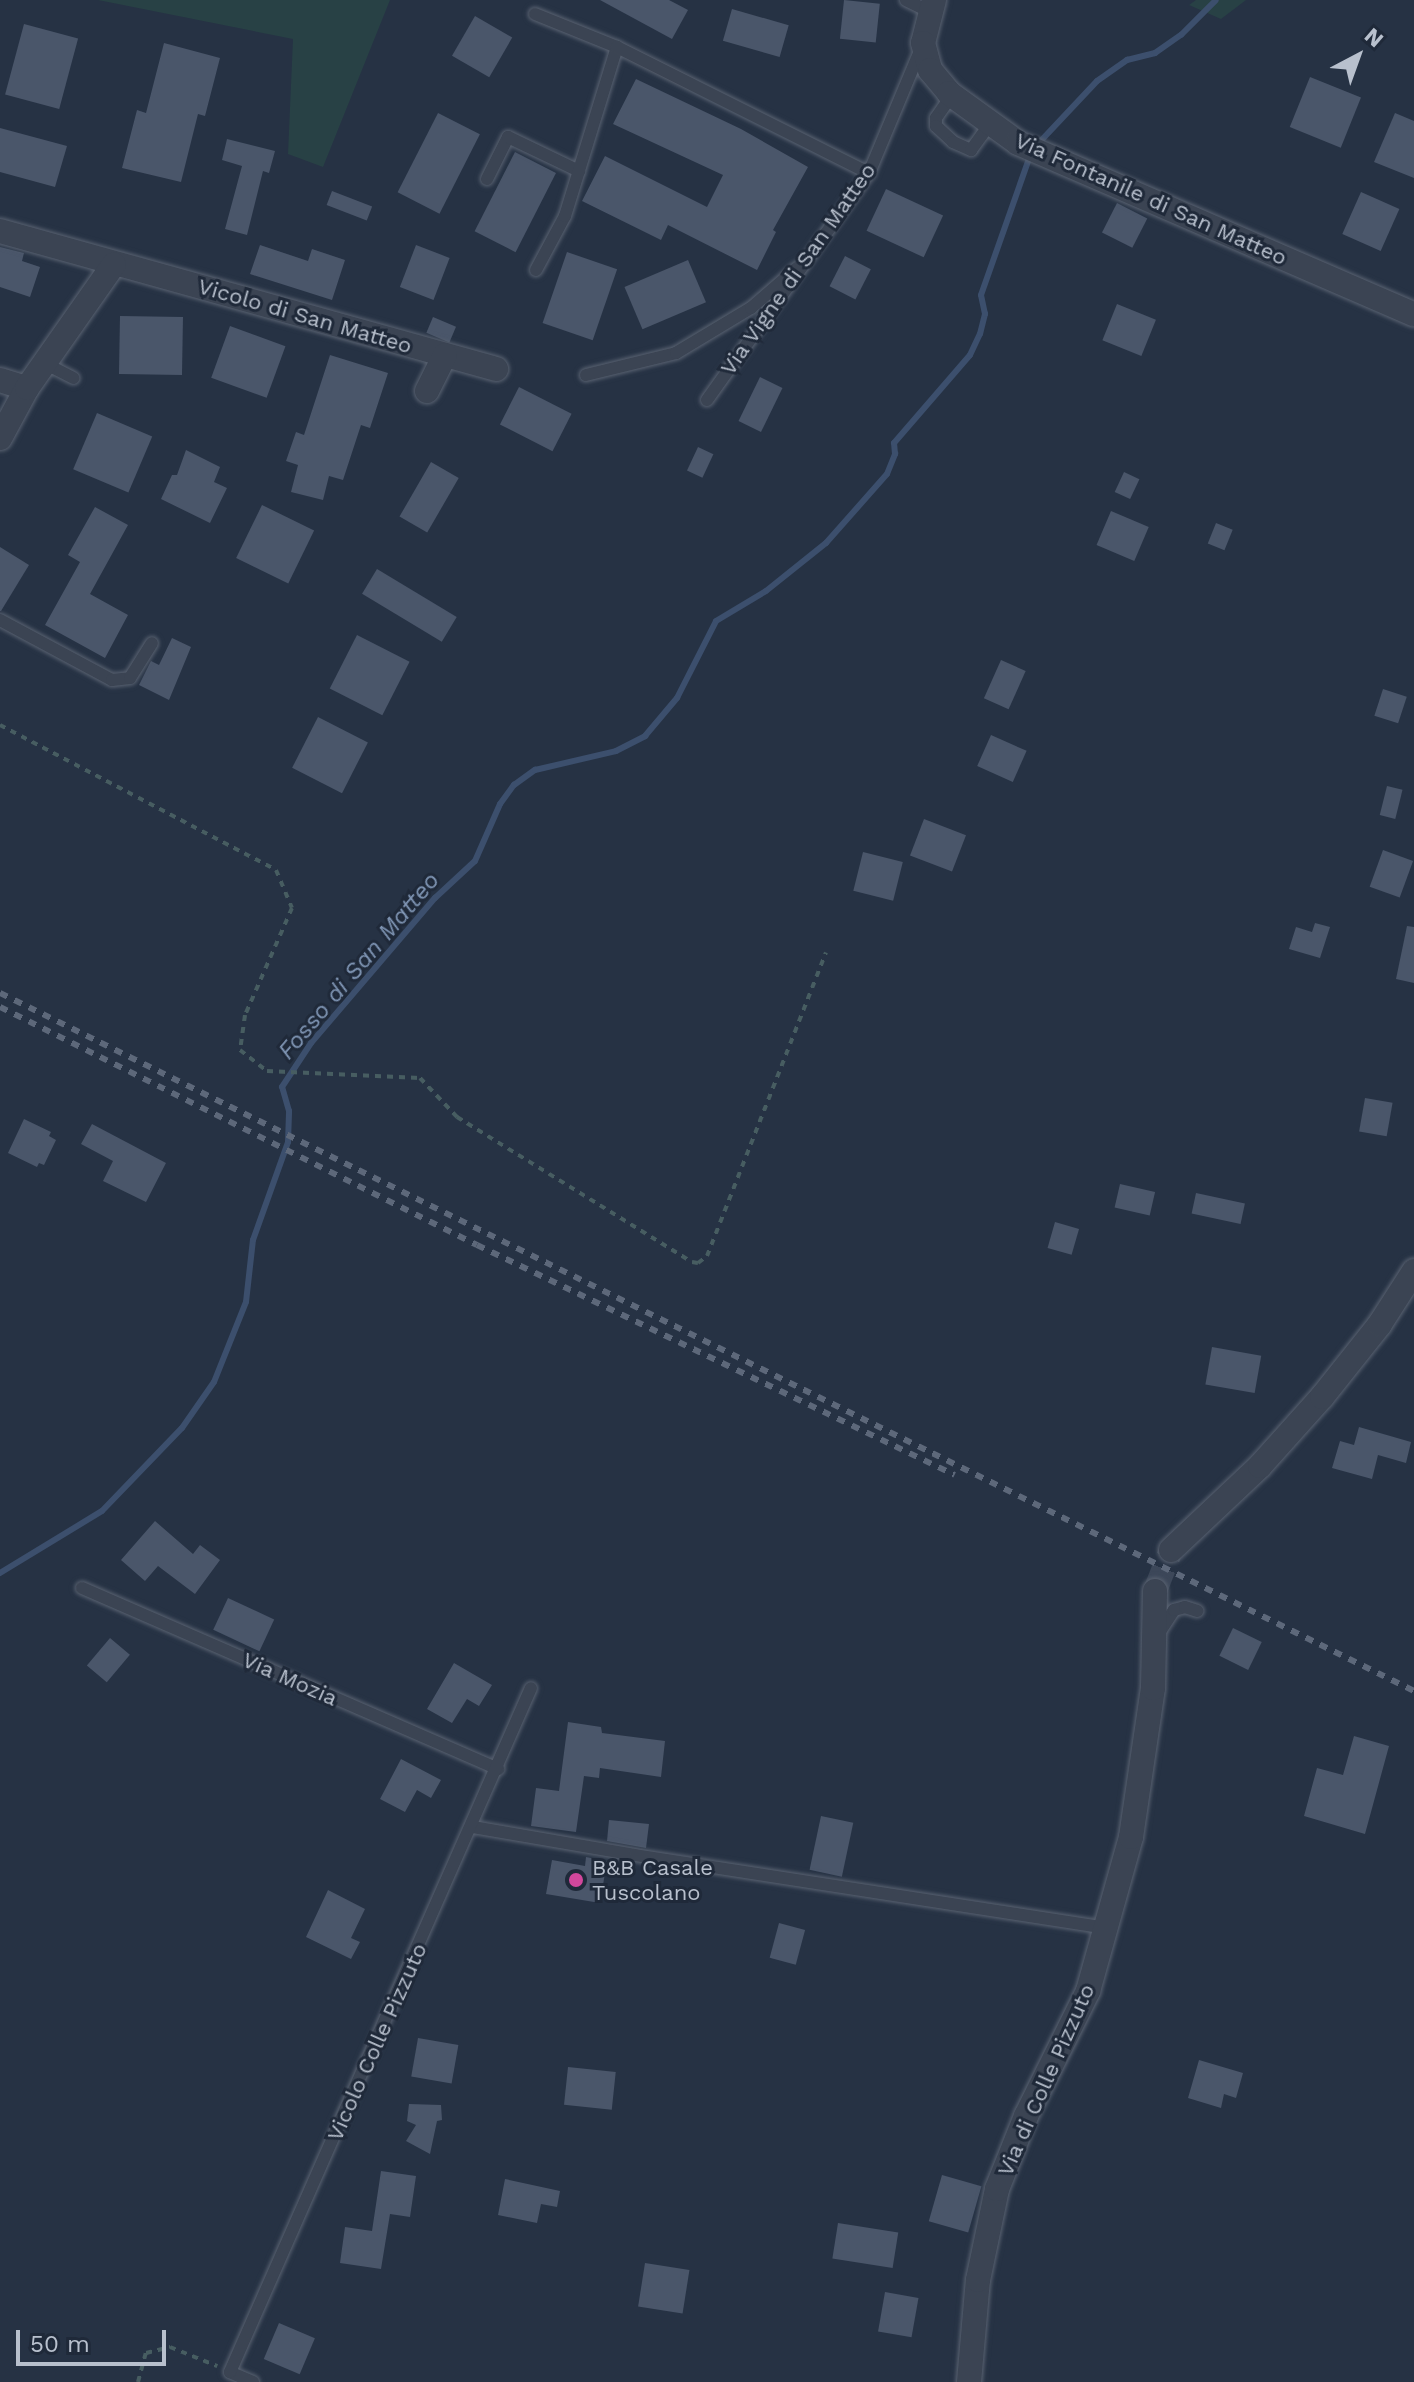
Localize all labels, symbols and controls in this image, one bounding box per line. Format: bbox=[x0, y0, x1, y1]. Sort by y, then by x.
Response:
north arrow bbox=[1318, 16, 1398, 96]
text: N bbox=[1360, 23, 1388, 52]
street label: Via Fontanile di San Matteo bbox=[1011, 127, 1291, 271]
street label: Via Vigne di San Matteo bbox=[714, 157, 882, 381]
street label: Vicolo di San Matteo bbox=[195, 273, 415, 359]
water label: Fosso di San Matteo bbox=[272, 867, 446, 1065]
street label: Via Mozia bbox=[238, 1646, 342, 1712]
place label: B&B Casale Tuscolano bbox=[592, 1854, 713, 1906]
marker: B&B Casale Tuscolano bbox=[567, 1871, 585, 1889]
street label: Vicolo Colle Pizzuto bbox=[321, 1939, 433, 2145]
street label: Via di Colle Pizzuto bbox=[992, 1980, 1100, 2180]
scale bar bbox=[20, 2314, 170, 2364]
text: 50 m bbox=[30, 2330, 90, 2358]

